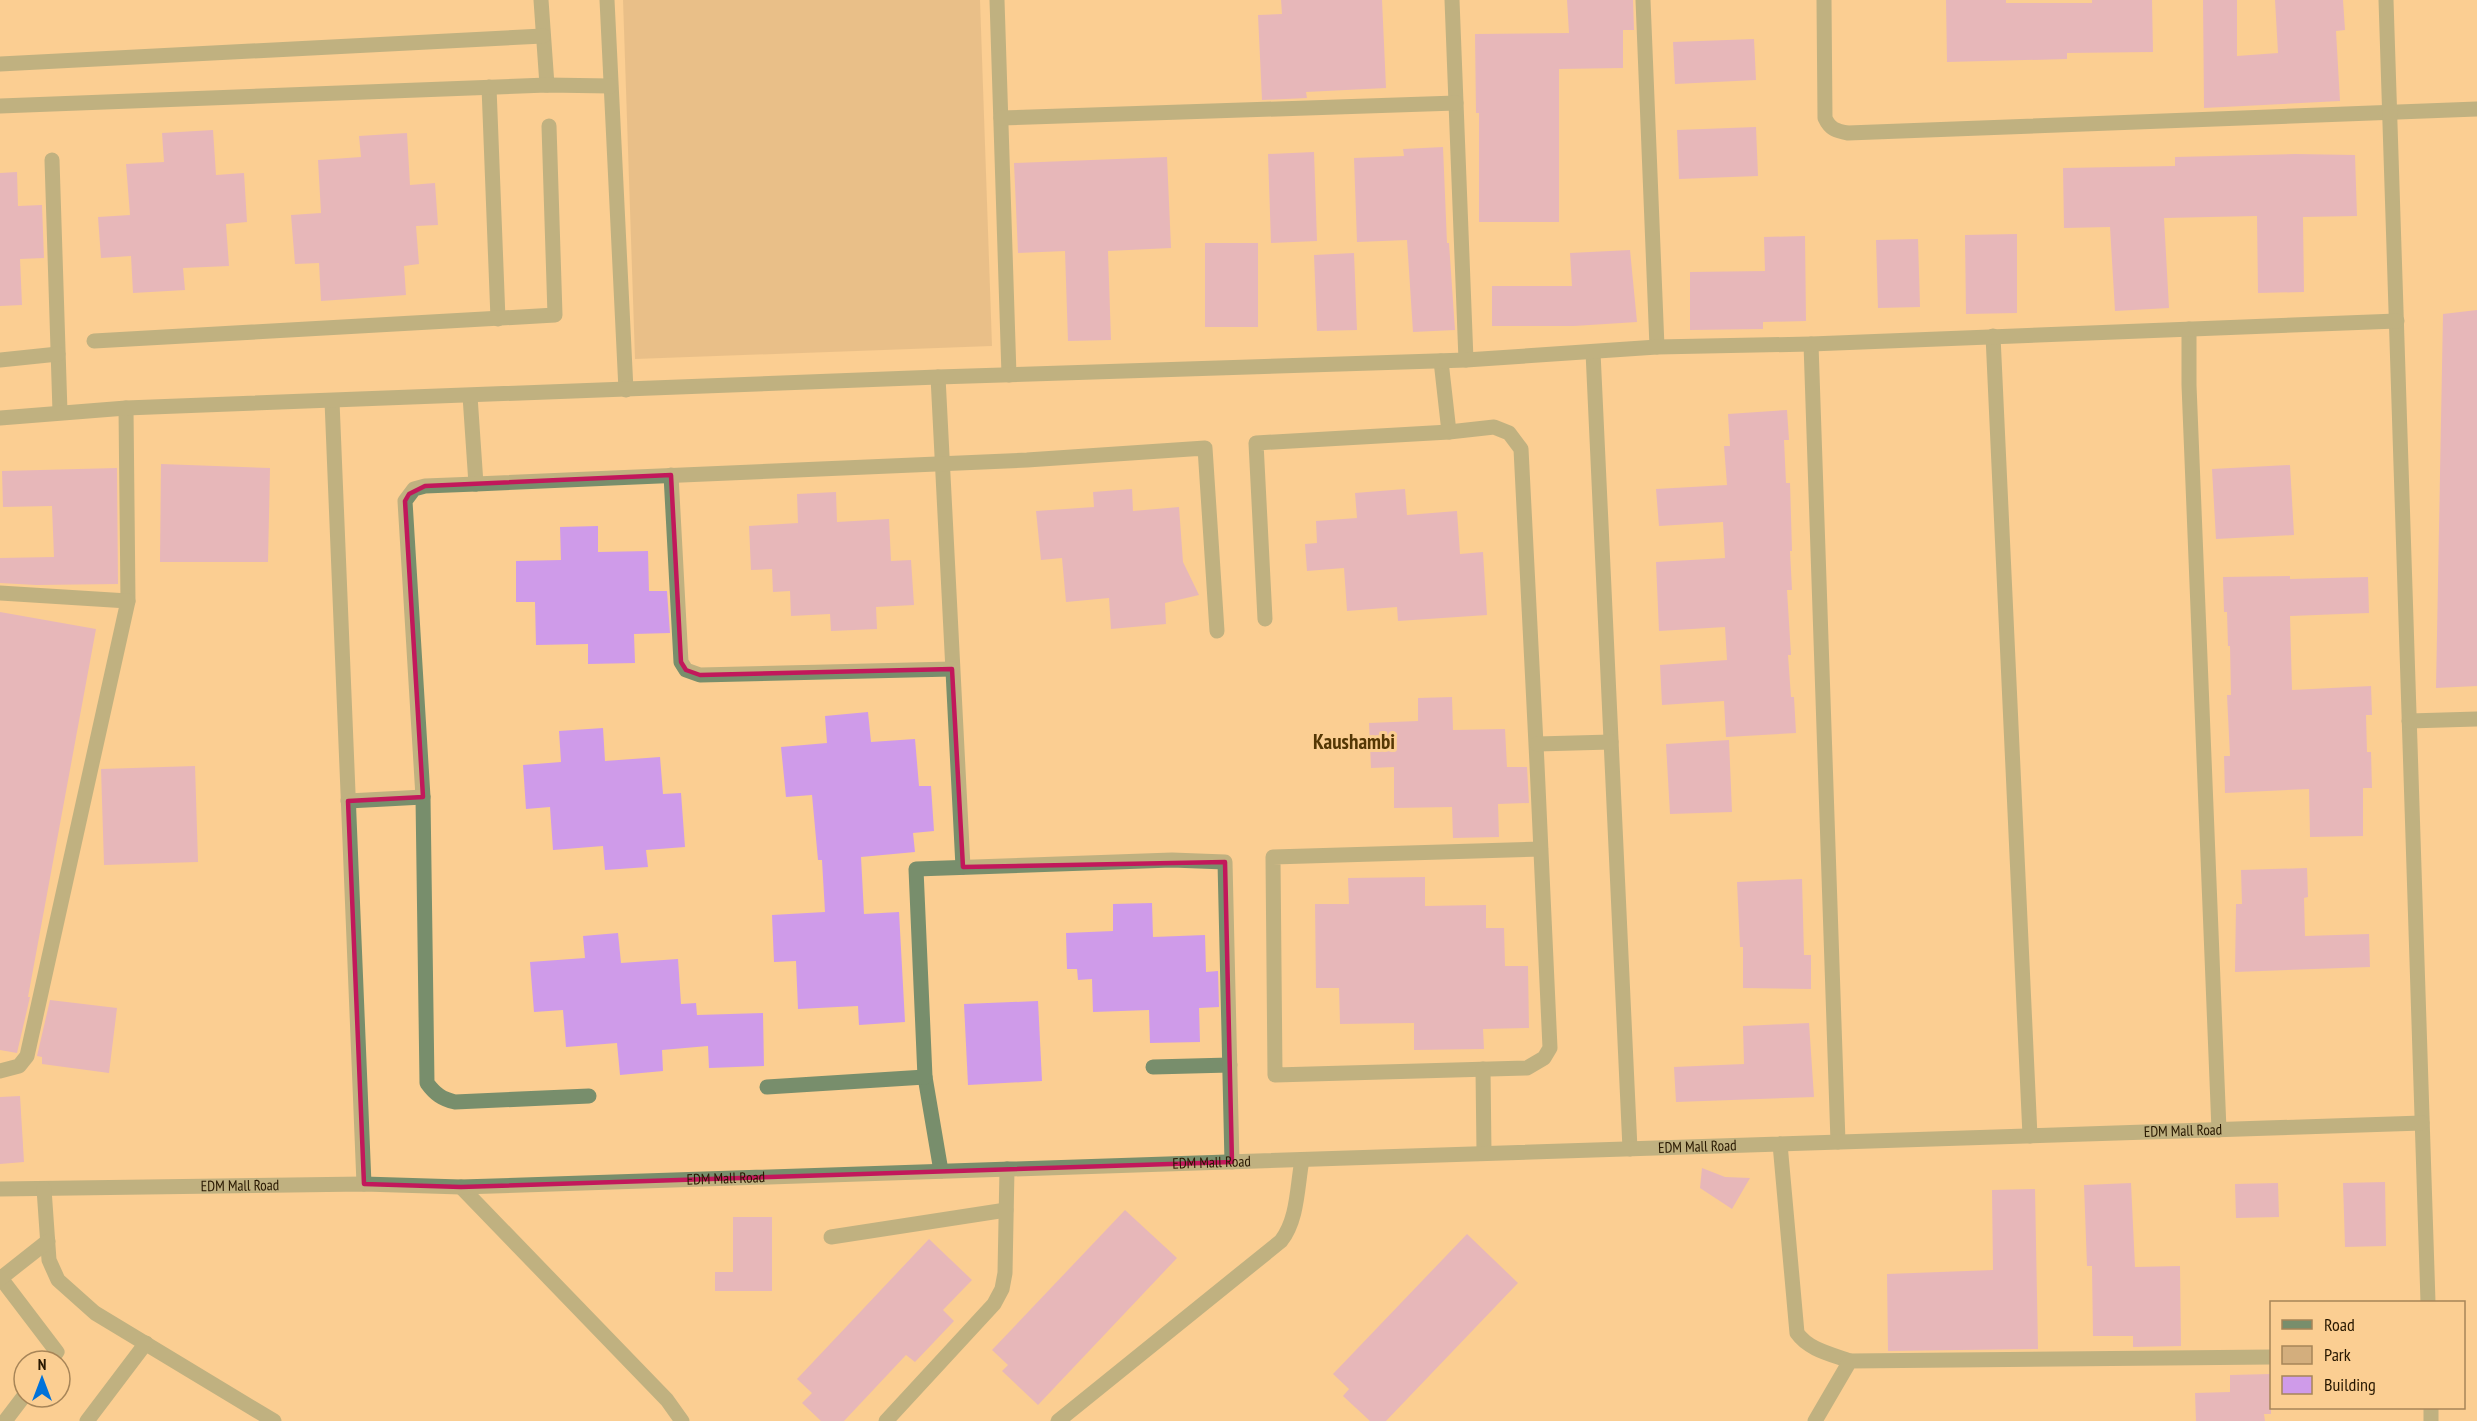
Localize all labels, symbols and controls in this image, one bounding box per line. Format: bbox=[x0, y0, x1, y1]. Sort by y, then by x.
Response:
district label: Kaushambi bbox=[1313, 728, 1395, 755]
street label: EDM Mall Road bbox=[2143, 1120, 2223, 1141]
street label: EDM Mall Road bbox=[1658, 1135, 1737, 1157]
street label: EDM Mall Road bbox=[1172, 1151, 1251, 1173]
street label: EDM Mall Road bbox=[686, 1167, 765, 1189]
street label: EDM Mall Road bbox=[201, 1175, 279, 1195]
legend bbox=[2270, 1301, 2465, 1409]
text: Road bbox=[2324, 1313, 2355, 1336]
text: Park bbox=[2324, 1343, 2351, 1366]
north arrow bbox=[12, 1349, 72, 1409]
text: N bbox=[38, 1354, 46, 1374]
text: Building bbox=[2324, 1373, 2376, 1396]

